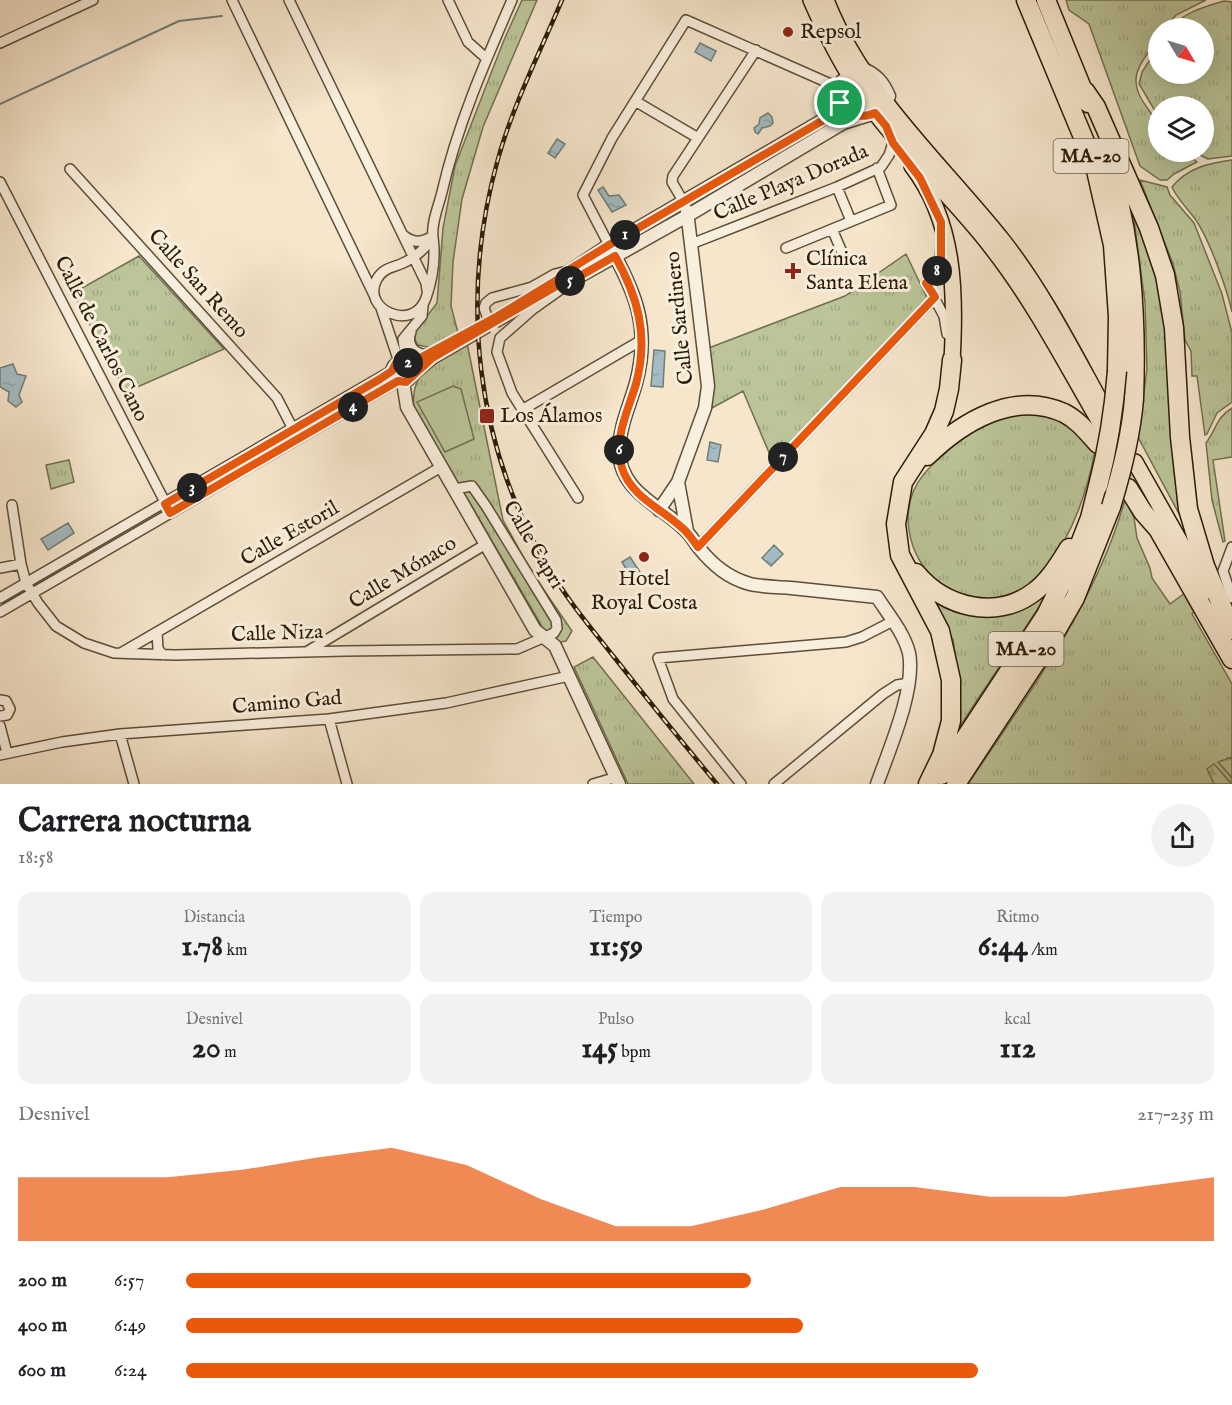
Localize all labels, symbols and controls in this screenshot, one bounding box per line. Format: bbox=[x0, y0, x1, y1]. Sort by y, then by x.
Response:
north arrow bbox=[1148, 18, 1214, 84]
map controls bbox=[1148, 18, 1214, 162]
place label: Repsol bbox=[800, 19, 862, 46]
marker: Repsol bbox=[781, 25, 795, 39]
pin bbox=[814, 77, 865, 128]
icon: arrive bbox=[823, 86, 856, 119]
button: layers bbox=[1148, 96, 1214, 162]
street label: Calle Playa Dorada bbox=[710, 138, 873, 228]
road number: MA-20 bbox=[1054, 139, 1128, 173]
pin: 1 bbox=[610, 220, 640, 250]
street label: Calle San Remo bbox=[142, 224, 254, 344]
text: 1 bbox=[622, 225, 628, 245]
place label: Clínica Santa Elena bbox=[806, 246, 909, 297]
street label: Calle Sardinero bbox=[660, 250, 700, 386]
street label: Calle de Carlos Cano bbox=[48, 252, 154, 426]
pin: 8 bbox=[922, 256, 952, 286]
text: 8 bbox=[934, 261, 940, 281]
marker: Clínica Santa Elena bbox=[784, 262, 802, 280]
pin: 5 bbox=[555, 266, 585, 296]
text: 5 bbox=[567, 271, 573, 291]
pin: 2 bbox=[393, 348, 423, 378]
text: 2 bbox=[404, 353, 412, 373]
pin: 4 bbox=[338, 392, 368, 422]
text: 4 bbox=[349, 397, 357, 417]
place label: Los Álamos bbox=[500, 402, 602, 430]
marker: Los Álamos bbox=[478, 407, 496, 425]
pin: 6 bbox=[604, 435, 634, 465]
text: 6 bbox=[616, 440, 622, 460]
pin: 7 bbox=[768, 442, 798, 472]
text: 7 bbox=[779, 447, 787, 467]
pin: 3 bbox=[177, 473, 207, 503]
text: 3 bbox=[189, 478, 195, 498]
street label: Calle Estoril bbox=[236, 495, 344, 573]
street label: Calle Capri bbox=[496, 496, 570, 594]
street label: Calle Mónaco bbox=[344, 530, 462, 616]
marker: Hotel Royal Costa bbox=[637, 550, 651, 564]
place label: Hotel Royal Costa bbox=[591, 566, 698, 617]
street label: Calle Niza bbox=[230, 619, 324, 649]
road number: MA-20 bbox=[988, 632, 1064, 666]
street label: Camino Gad bbox=[231, 685, 344, 721]
text: Carrera nocturna bbox=[18, 801, 251, 843]
button: share bbox=[1151, 804, 1214, 867]
text: 18:58 bbox=[18, 845, 54, 870]
text: Distancia bbox=[183, 908, 245, 928]
text: Tiempo bbox=[590, 908, 642, 928]
text: Ritmo bbox=[996, 908, 1039, 928]
text: 1.78 bbox=[181, 928, 223, 966]
text: 11:59 bbox=[589, 928, 643, 966]
text: 6:44 bbox=[978, 928, 1028, 966]
text: km bbox=[223, 941, 247, 961]
text: /km bbox=[1028, 941, 1058, 961]
text: Desnivel bbox=[186, 1010, 243, 1030]
text: Pulso bbox=[598, 1010, 634, 1030]
text: kcal bbox=[1004, 1010, 1031, 1030]
text: 20 bbox=[192, 1030, 221, 1068]
text: 145 bbox=[581, 1030, 618, 1068]
text: 112 bbox=[999, 1030, 1036, 1068]
text: m bbox=[221, 1043, 237, 1063]
text: bpm bbox=[618, 1043, 651, 1063]
text: Desnivel bbox=[18, 1102, 90, 1127]
text: 217–235 m bbox=[1137, 1102, 1214, 1127]
text: 200 m bbox=[18, 1268, 67, 1293]
text: 6:57 bbox=[114, 1268, 144, 1293]
text: 400 m bbox=[18, 1313, 67, 1338]
text: 6:49 bbox=[114, 1313, 146, 1338]
text: 600 m bbox=[18, 1358, 66, 1383]
text: 6:24 bbox=[114, 1358, 147, 1383]

